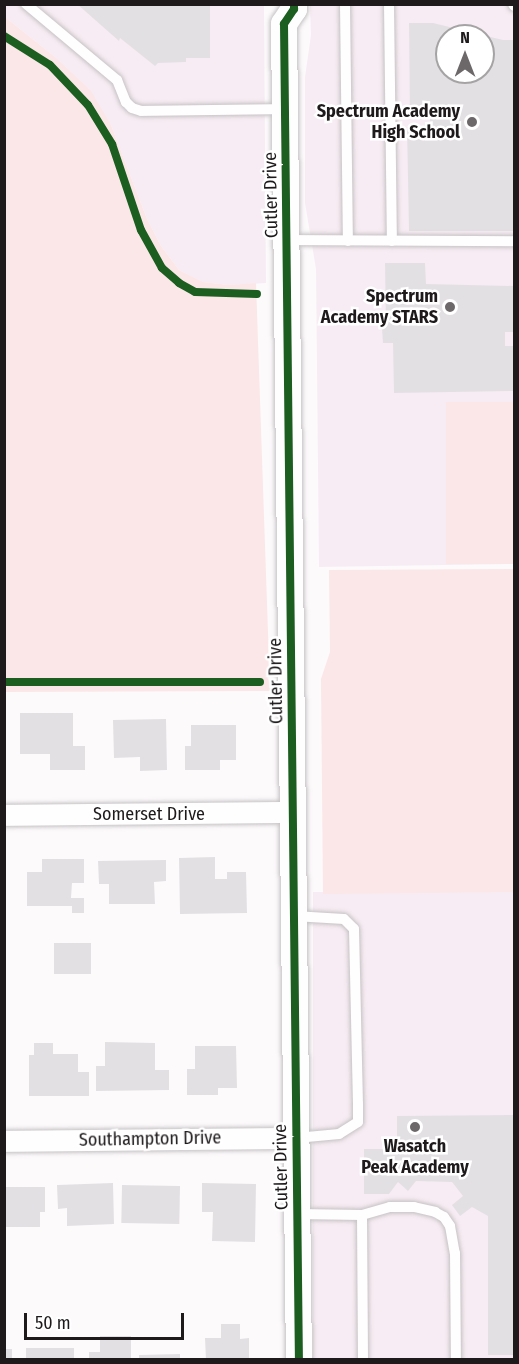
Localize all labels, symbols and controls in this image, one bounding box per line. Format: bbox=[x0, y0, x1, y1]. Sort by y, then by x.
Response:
north arrow bbox=[435, 24, 495, 84]
text: N bbox=[460, 28, 470, 47]
place label: Spectrum Academy High School bbox=[317, 101, 460, 144]
marker: Spectrum Academy High School bbox=[465, 115, 479, 129]
street label: Cutler Drive bbox=[259, 152, 283, 238]
place label: Spectrum Academy STARS bbox=[321, 286, 438, 328]
marker: Spectrum Academy STARS bbox=[443, 300, 457, 314]
street label: Cutler Drive bbox=[264, 638, 288, 724]
street label: Somerset Drive bbox=[93, 803, 205, 825]
marker: Wasatch Peak Academy bbox=[408, 1120, 422, 1134]
street label: Cutler Drive bbox=[269, 1124, 293, 1210]
street label: Southampton Drive bbox=[79, 1127, 221, 1151]
place label: Wasatch Peak Academy bbox=[361, 1136, 469, 1178]
scale bar bbox=[27, 1301, 188, 1339]
text: 50 m bbox=[35, 1312, 71, 1334]

